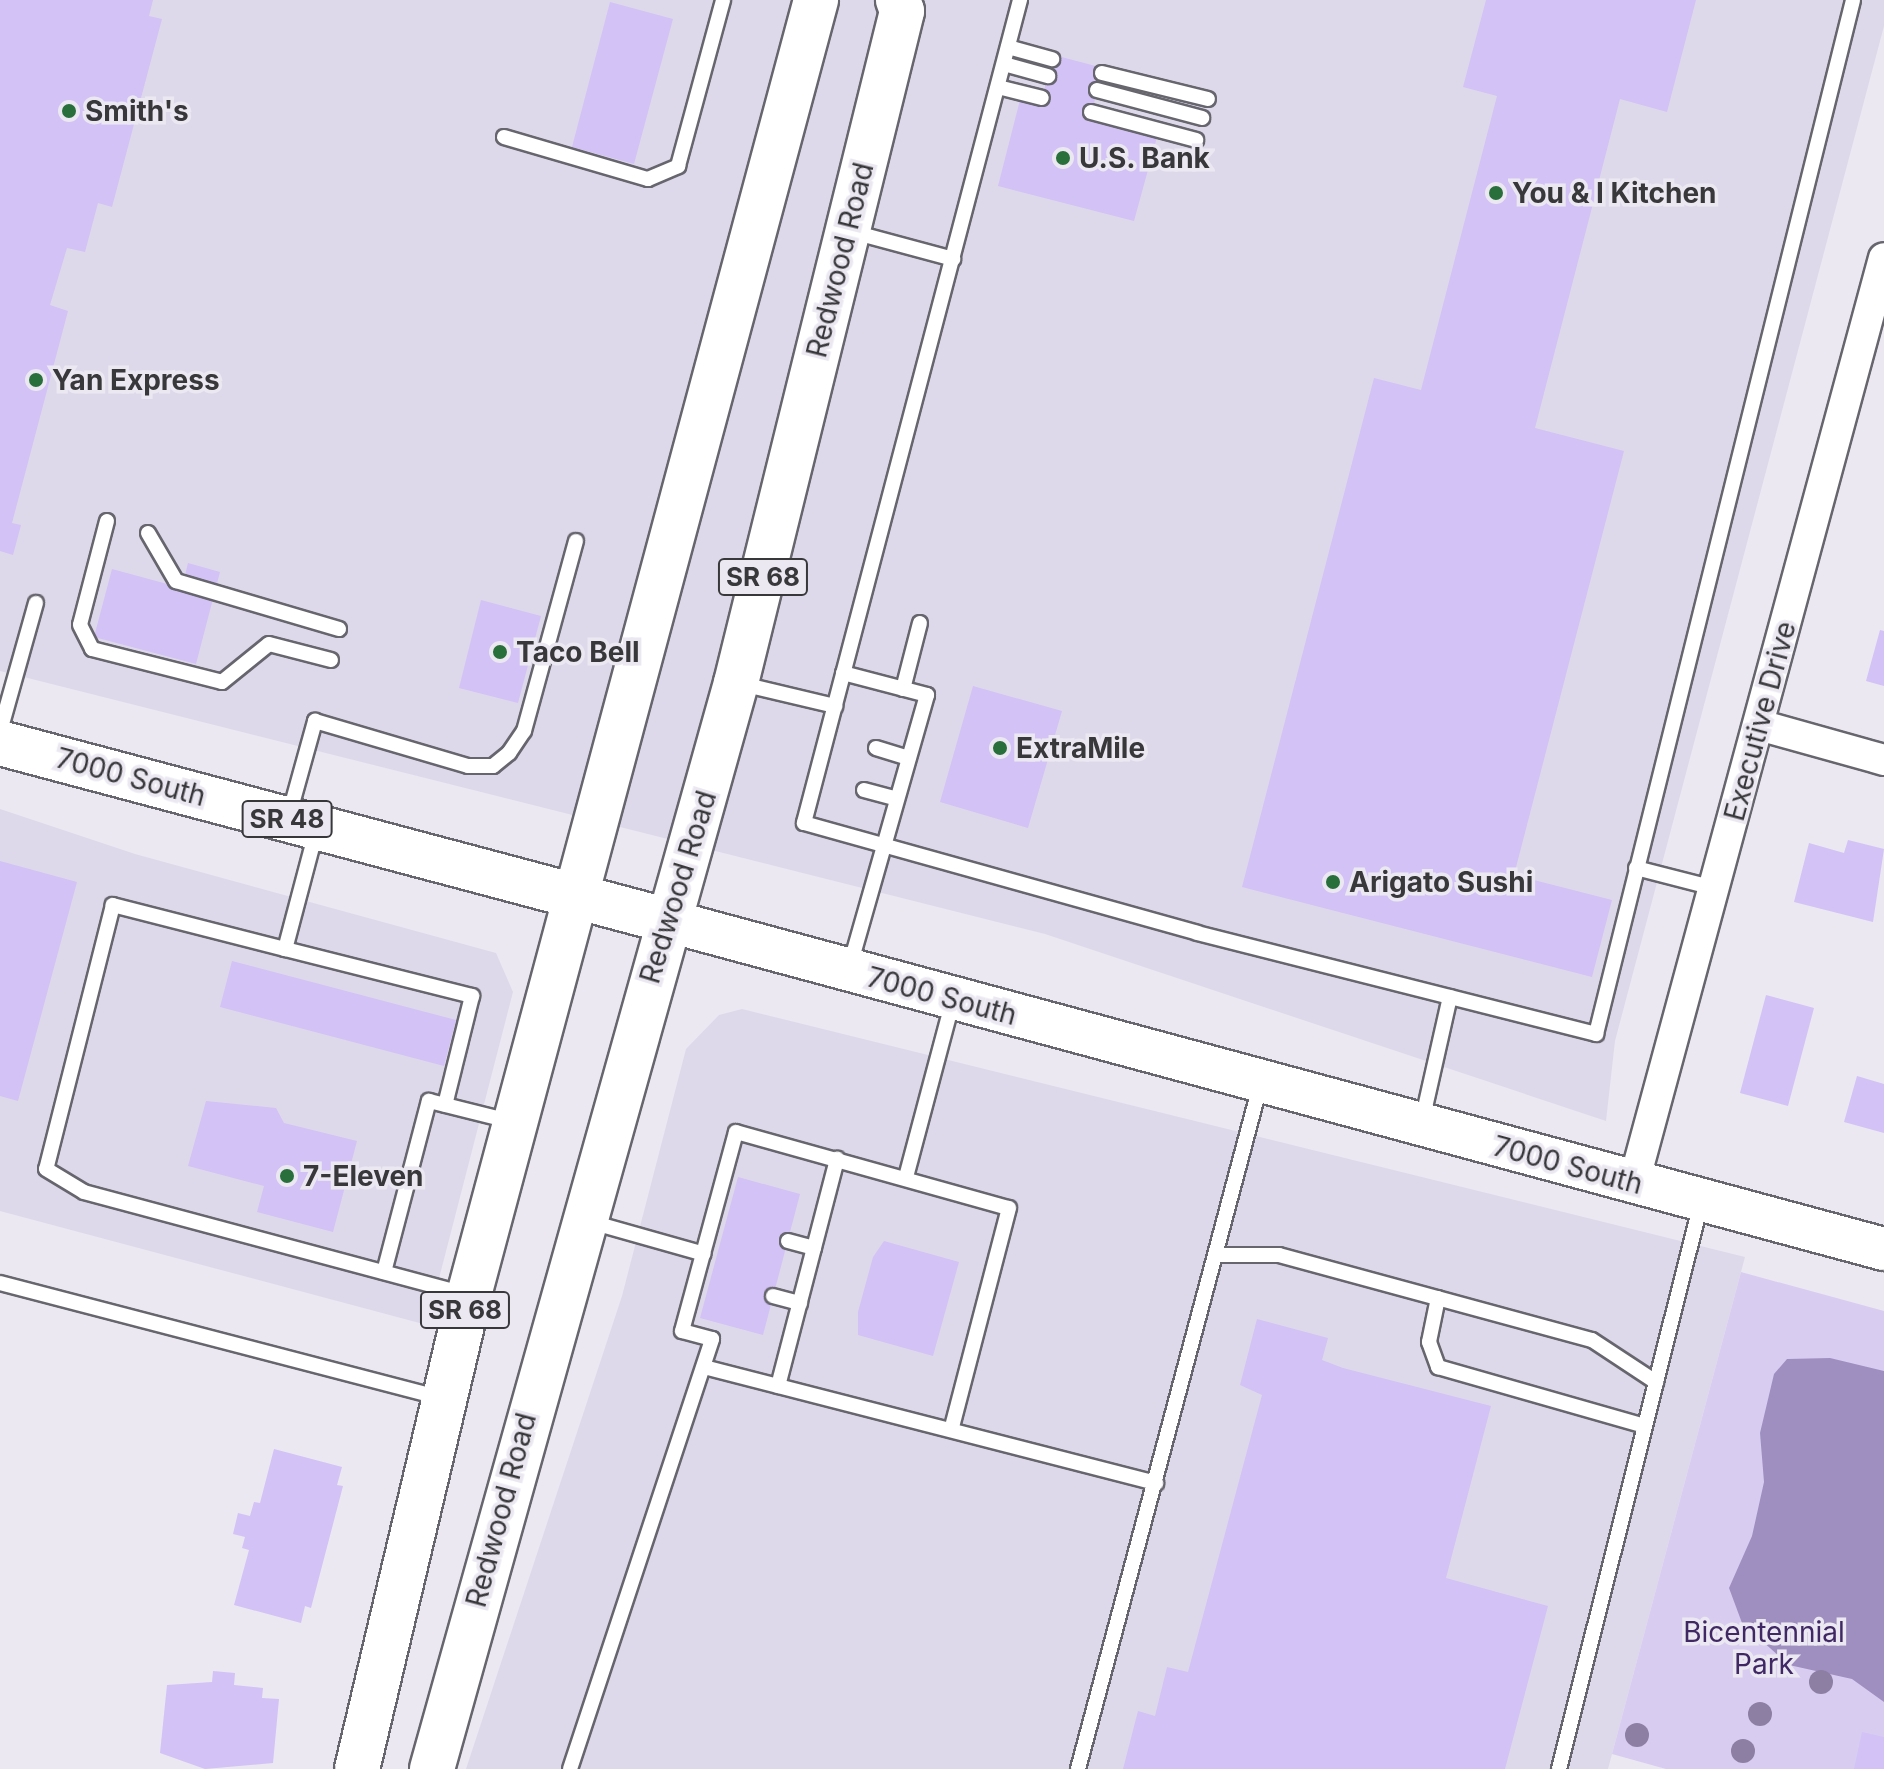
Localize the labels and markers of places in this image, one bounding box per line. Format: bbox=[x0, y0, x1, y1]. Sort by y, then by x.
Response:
place label: Smith's bbox=[85, 94, 189, 128]
marker: Smith's bbox=[60, 102, 78, 120]
place label: U.S. Bank bbox=[1079, 141, 1211, 175]
marker: U.S. Bank bbox=[1054, 149, 1072, 167]
place label: You & I Kitchen bbox=[1512, 176, 1717, 210]
marker: You & I Kitchen bbox=[1487, 184, 1505, 202]
place label: Yan Express bbox=[52, 363, 220, 397]
marker: Yan Express bbox=[27, 371, 45, 389]
place label: Taco Bell bbox=[516, 635, 640, 669]
marker: Taco Bell bbox=[491, 643, 509, 661]
place label: ExtraMile bbox=[1016, 731, 1145, 765]
marker: ExtraMile bbox=[991, 739, 1009, 757]
place label: Arigato Sushi bbox=[1349, 865, 1533, 899]
marker: Arigato Sushi bbox=[1324, 873, 1342, 891]
place label: 7-Eleven bbox=[303, 1159, 424, 1193]
marker: 7-Eleven bbox=[278, 1167, 296, 1185]

